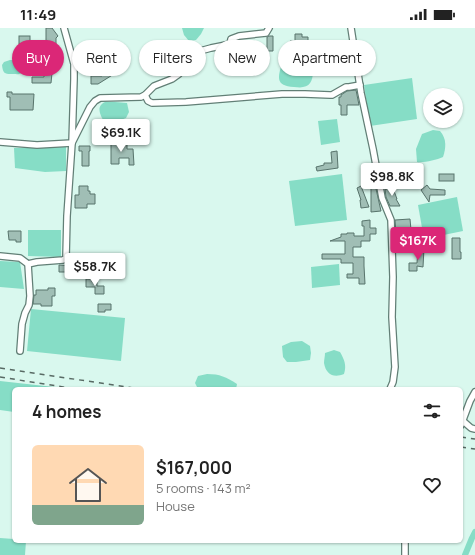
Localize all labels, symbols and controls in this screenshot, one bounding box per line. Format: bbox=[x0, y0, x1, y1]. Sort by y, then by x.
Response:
text: 11:49 bbox=[20, 4, 56, 25]
chip: Buy bbox=[12, 40, 64, 76]
chip: Rent bbox=[72, 40, 131, 76]
chip: Filters bbox=[139, 40, 206, 76]
chip: New bbox=[214, 40, 270, 76]
chip: Apartment bbox=[278, 40, 376, 76]
map controls bbox=[423, 88, 463, 128]
button: layers bbox=[423, 88, 463, 128]
pin: $69.1K bbox=[88, 119, 154, 153]
text: $69.1K bbox=[101, 123, 141, 141]
pin: $98.8K bbox=[359, 163, 425, 197]
text: $98.8K bbox=[370, 167, 414, 185]
pin: $167K bbox=[390, 227, 446, 261]
text: $167K bbox=[399, 231, 437, 249]
pin: $58.7K bbox=[62, 253, 128, 287]
text: $58.7K bbox=[73, 257, 117, 275]
text: 4 homes bbox=[32, 400, 101, 423]
icon: filters bbox=[421, 400, 443, 422]
text: $167,000 bbox=[156, 456, 232, 479]
icon: home bbox=[64, 461, 112, 509]
icon: heart bbox=[421, 474, 443, 496]
text: 5 rooms · 143 m² bbox=[156, 479, 251, 497]
text: House bbox=[156, 497, 195, 515]

